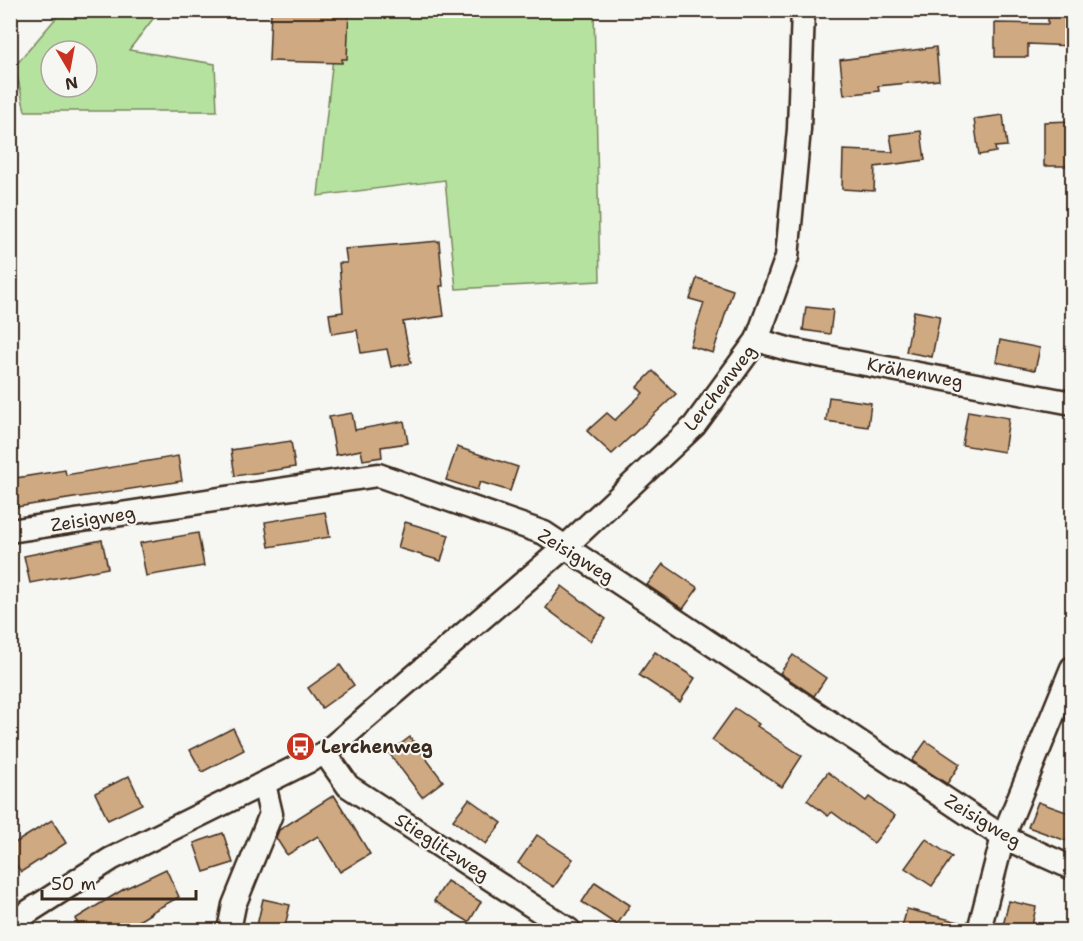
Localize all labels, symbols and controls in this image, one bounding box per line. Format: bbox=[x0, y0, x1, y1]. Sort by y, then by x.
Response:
north arrow bbox=[39, 39, 99, 99]
text: N bbox=[63, 72, 80, 95]
street label: Lerchenweg bbox=[679, 340, 761, 436]
street label: Krähenweg bbox=[865, 352, 965, 394]
street label: Zeisigweg bbox=[49, 500, 137, 538]
street label: Zeisigweg bbox=[533, 523, 619, 589]
bus stop icon: Lerchenweg bbox=[284, 731, 316, 763]
place label: Lerchenweg bbox=[321, 735, 433, 759]
street label: Zeisigweg bbox=[940, 789, 1026, 853]
street label: Stieglitzweg bbox=[390, 808, 494, 886]
scale bar bbox=[42, 863, 196, 901]
text: 50 m bbox=[51, 872, 96, 896]

